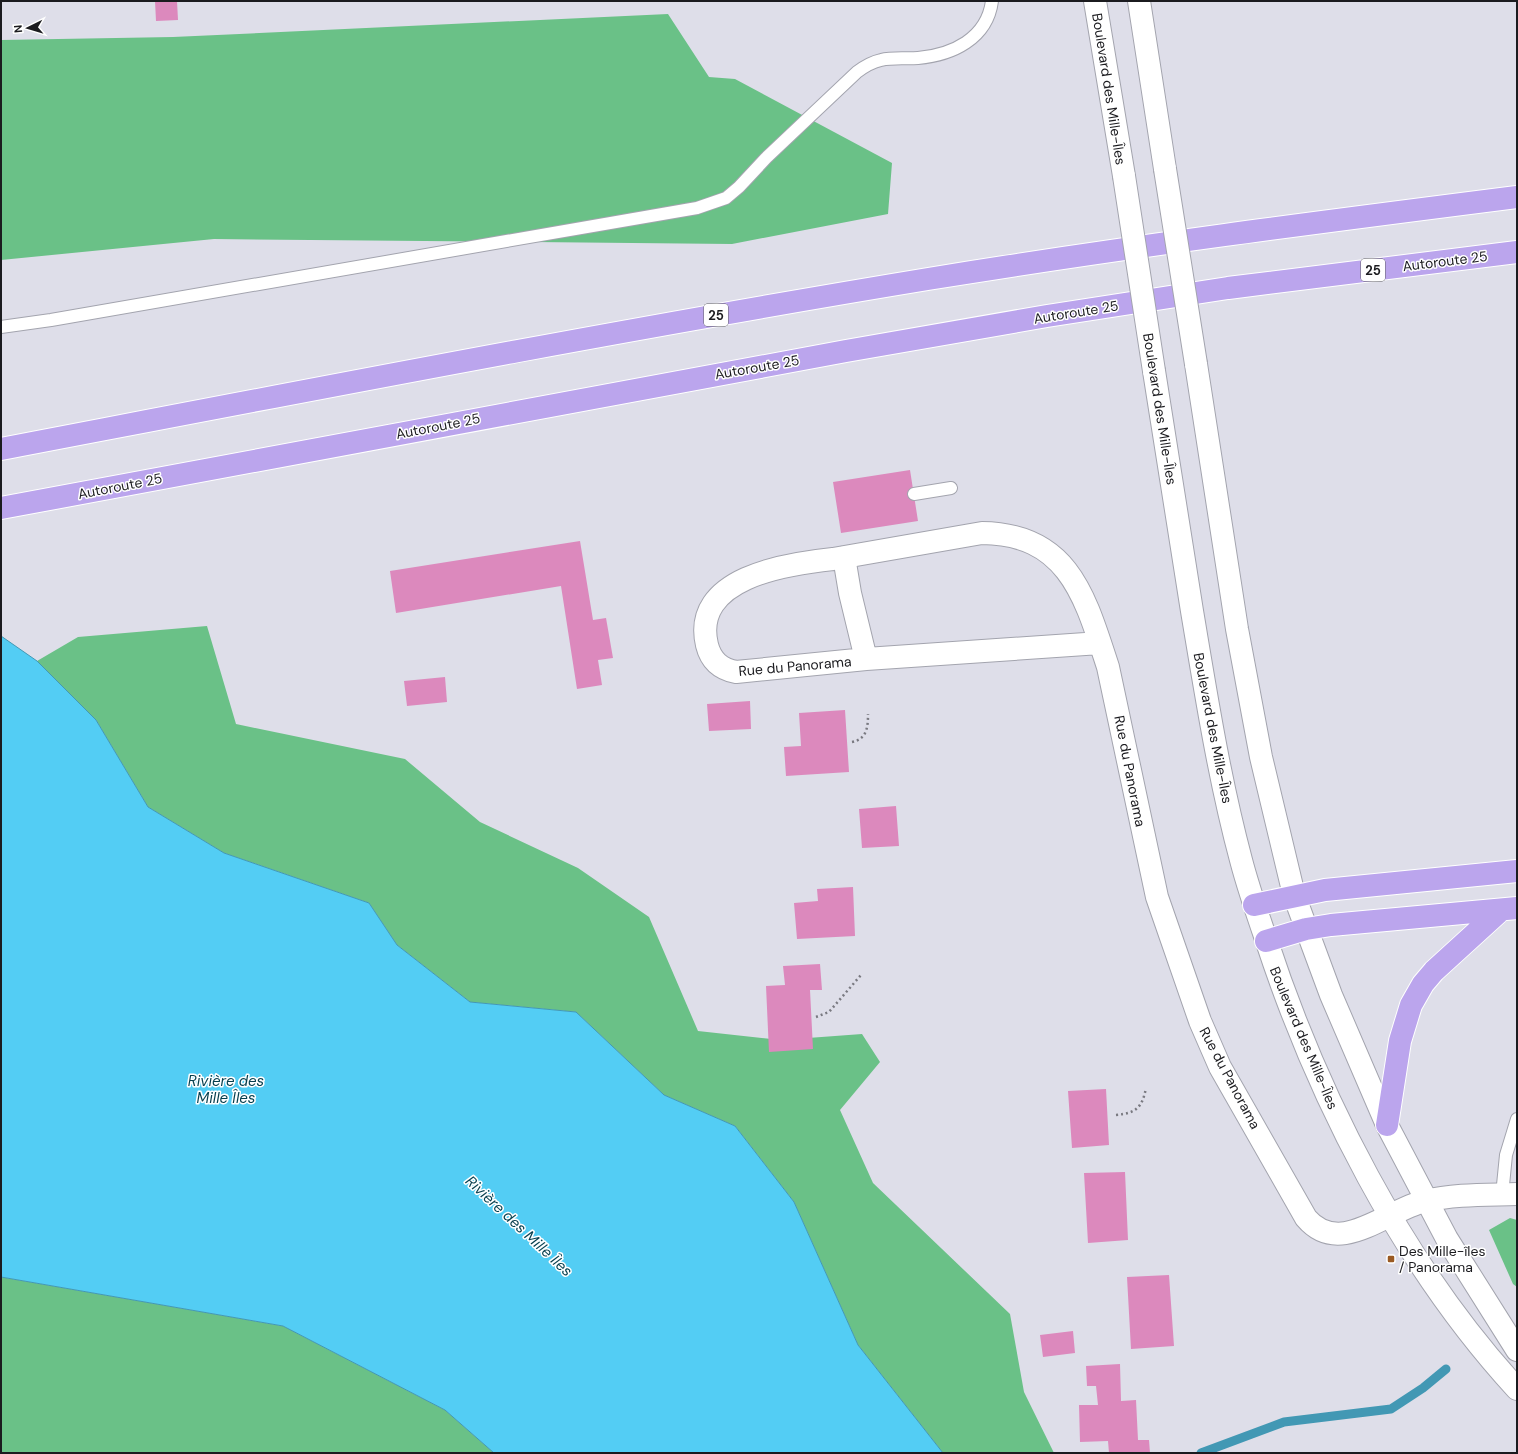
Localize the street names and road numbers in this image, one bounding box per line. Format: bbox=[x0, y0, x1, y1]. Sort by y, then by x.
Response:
street label: Boulevard des Mille-Îles bbox=[1088, 12, 1130, 166]
street label: Autoroute 25 bbox=[1401, 247, 1489, 275]
road number: 25 bbox=[1361, 259, 1385, 281]
street label: Autoroute 25 bbox=[1032, 296, 1120, 328]
road number: 25 bbox=[704, 304, 728, 326]
street label: Boulevard des Mille-Îles bbox=[1139, 332, 1181, 486]
street label: Autoroute 25 bbox=[713, 351, 801, 383]
street label: Autoroute 25 bbox=[394, 409, 482, 443]
street label: Autoroute 25 bbox=[76, 469, 164, 503]
street label: Boulevard des Mille-Îles bbox=[1190, 651, 1236, 805]
street label: Rue du Panorama bbox=[738, 652, 852, 680]
street label: Rue du Panorama bbox=[1110, 714, 1150, 828]
street label: Boulevard des Mille-Îles bbox=[1266, 964, 1342, 1112]
street label: Rue du Panorama bbox=[1195, 1024, 1265, 1132]

